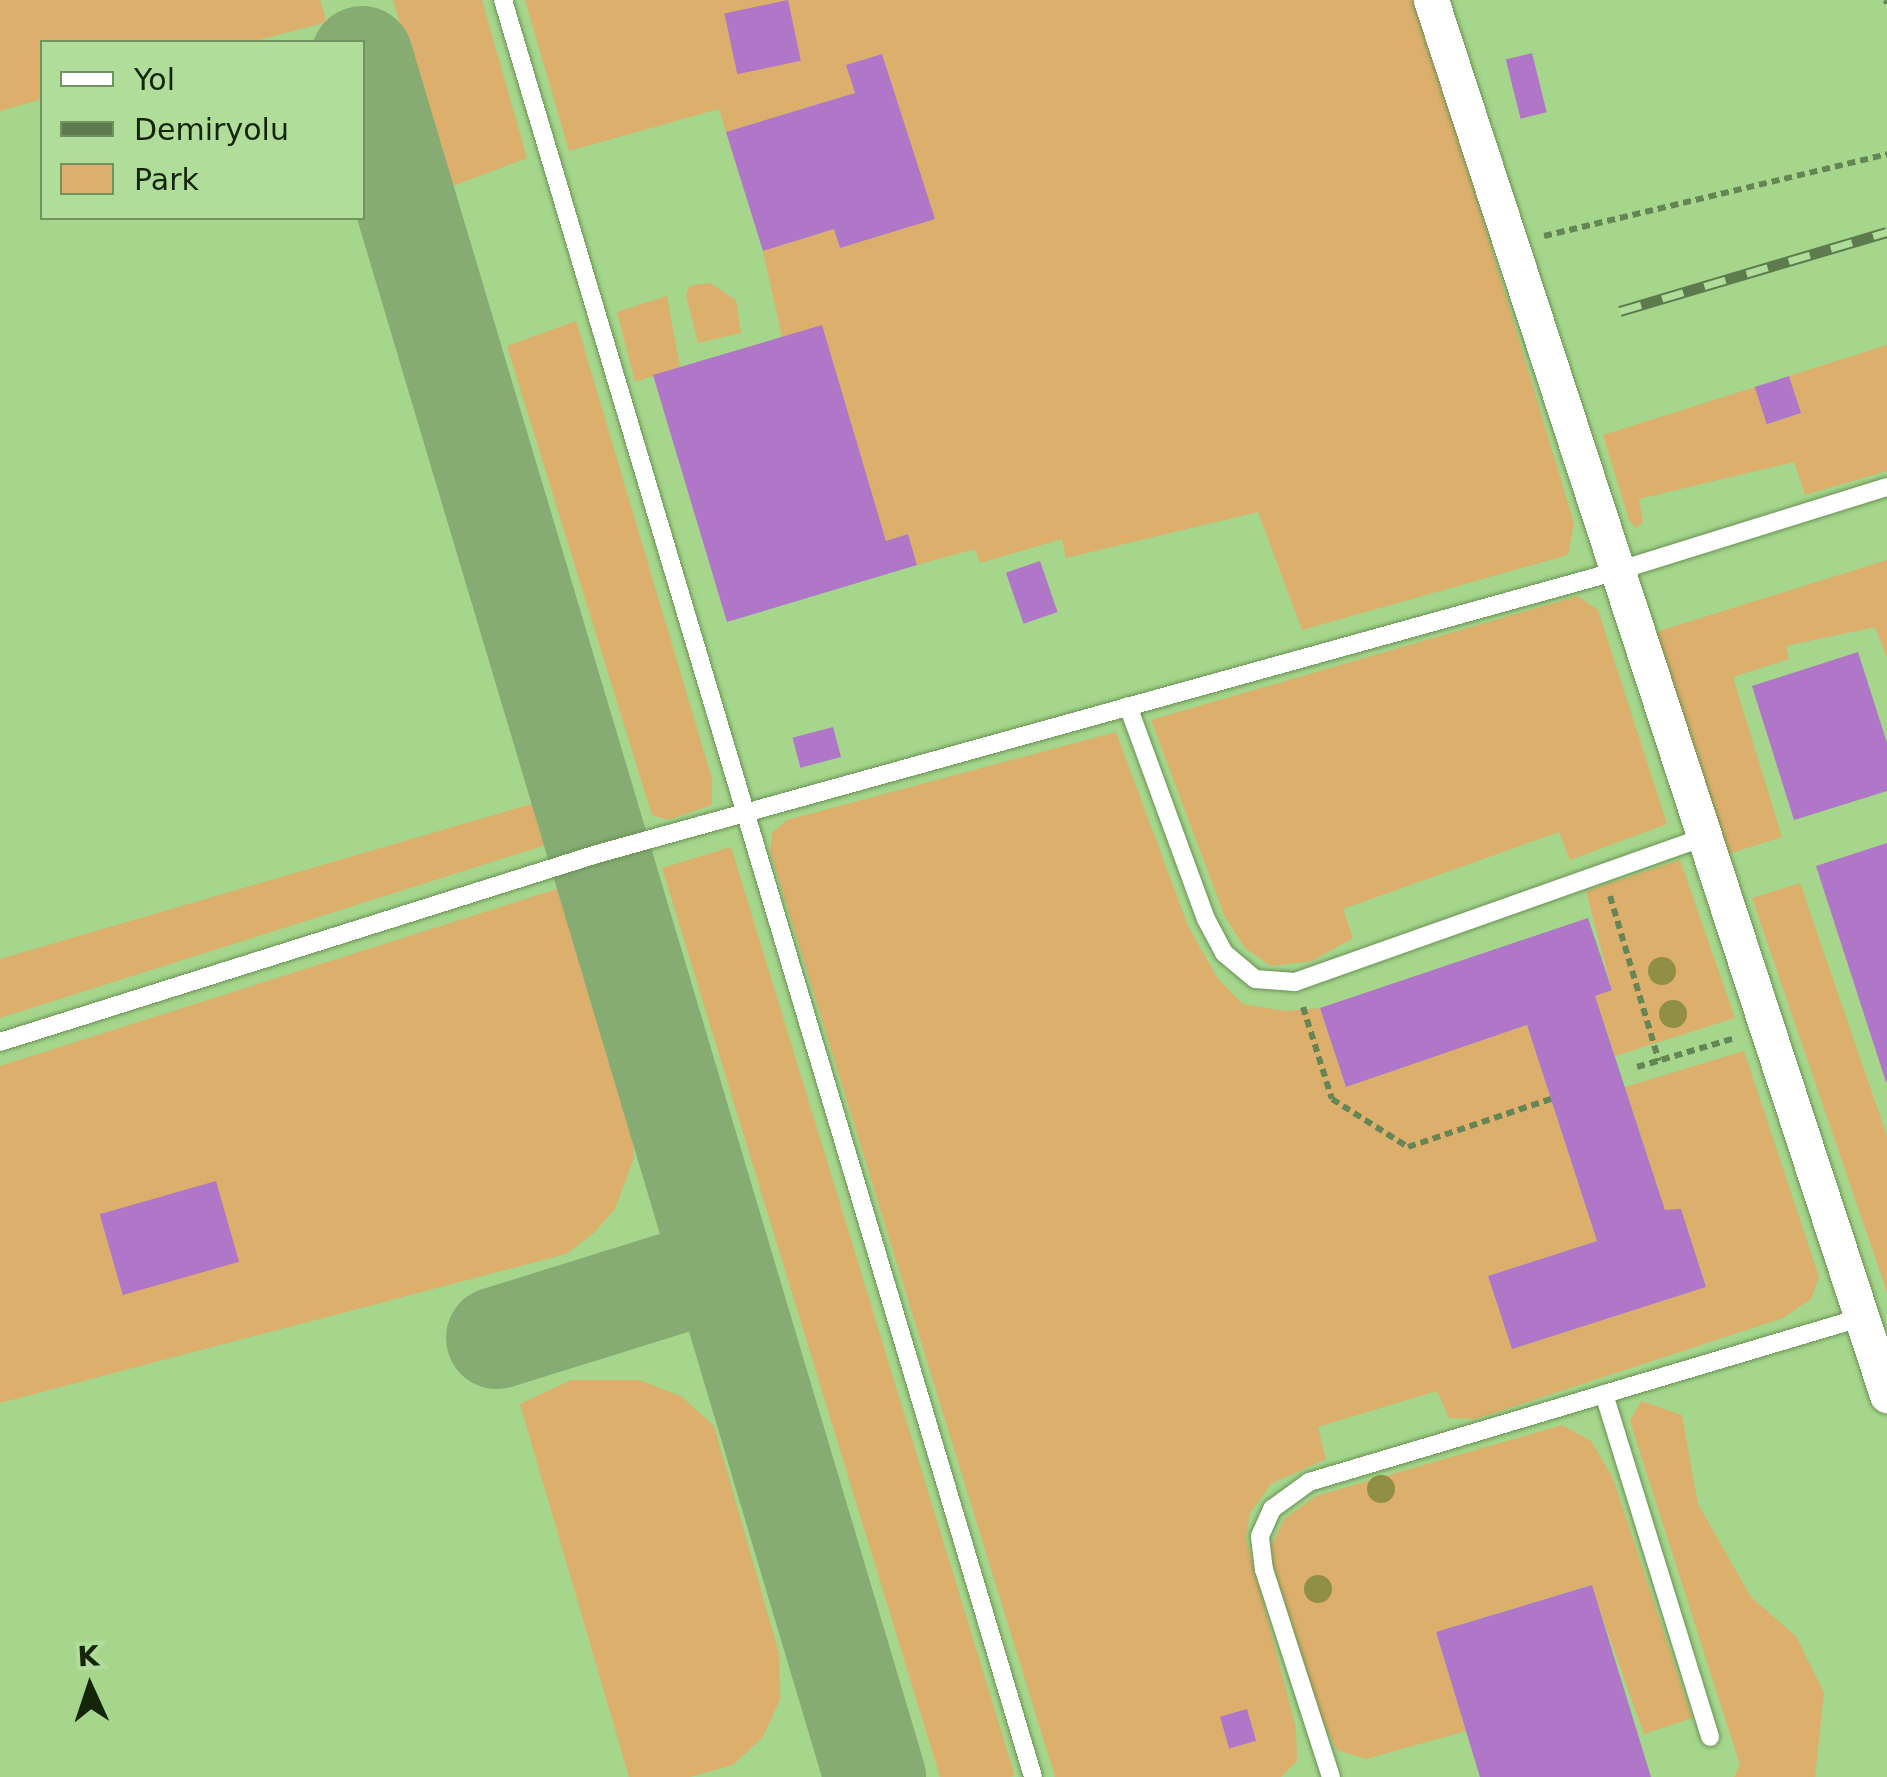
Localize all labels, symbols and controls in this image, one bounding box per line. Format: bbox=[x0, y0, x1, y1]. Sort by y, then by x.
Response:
legend bbox=[40, 40, 365, 220]
text: Yol bbox=[134, 62, 175, 97]
text: Demiryolu bbox=[134, 112, 289, 147]
text: Park bbox=[134, 162, 199, 197]
north arrow bbox=[40, 1637, 140, 1737]
text: K bbox=[77, 1639, 100, 1674]

